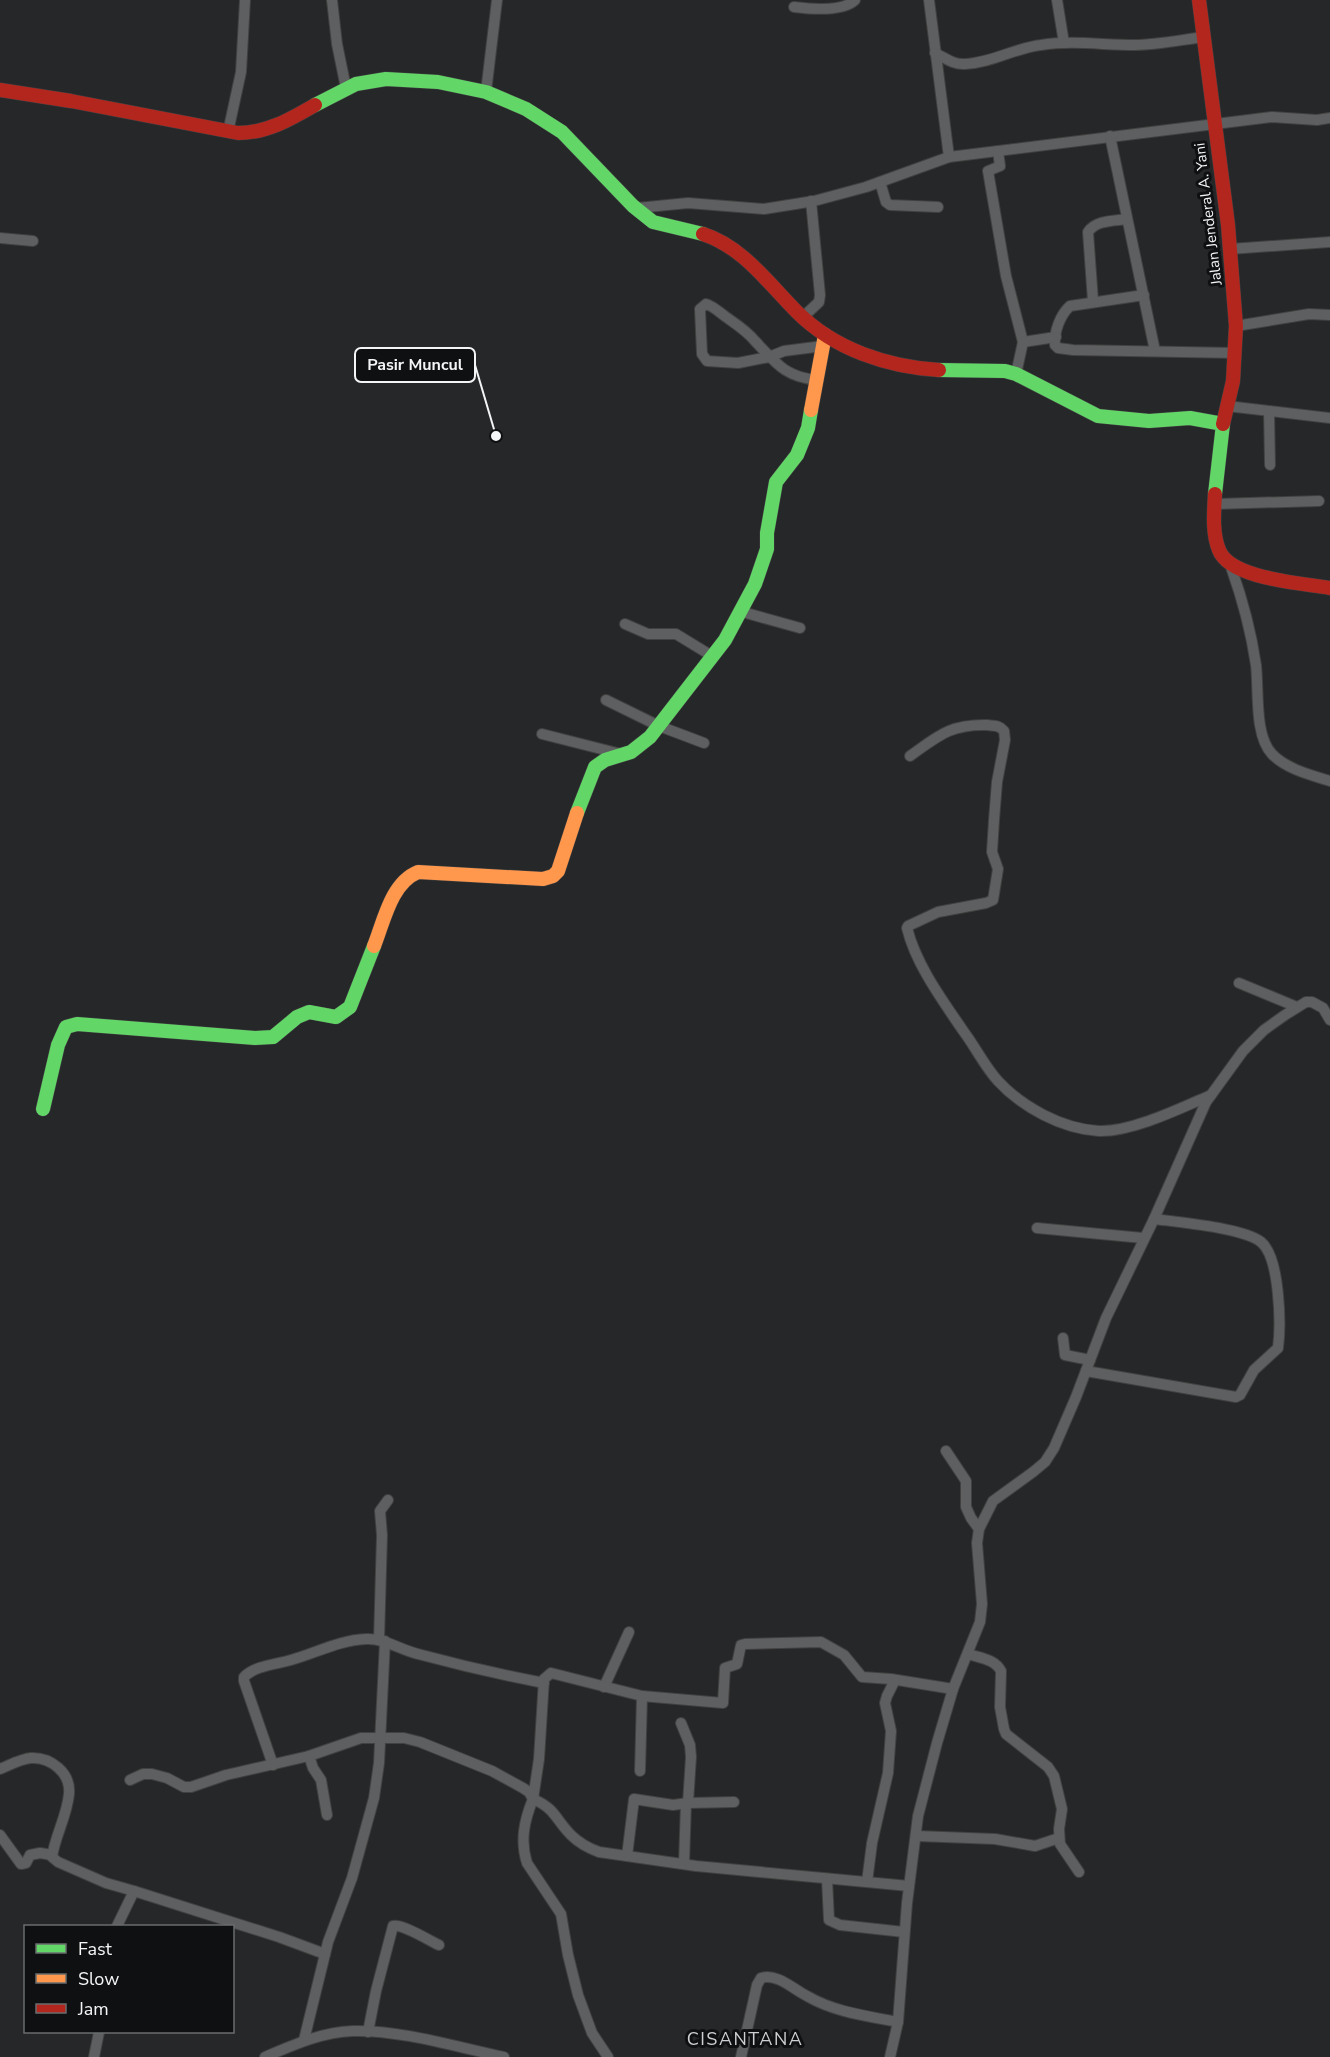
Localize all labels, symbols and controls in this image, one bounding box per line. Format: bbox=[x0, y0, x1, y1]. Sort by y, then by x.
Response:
street label: Jalan Jenderal A. Yani bbox=[1189, 142, 1227, 287]
callout: Pasir Muncul bbox=[355, 348, 475, 382]
text: Pasir Muncul bbox=[367, 354, 463, 376]
legend bbox=[24, 1925, 234, 2033]
text: Fast bbox=[78, 1937, 113, 1961]
text: Slow bbox=[78, 1967, 119, 1991]
text: Jam bbox=[77, 1997, 109, 2021]
district label: CISANTANA bbox=[687, 2027, 803, 2051]

